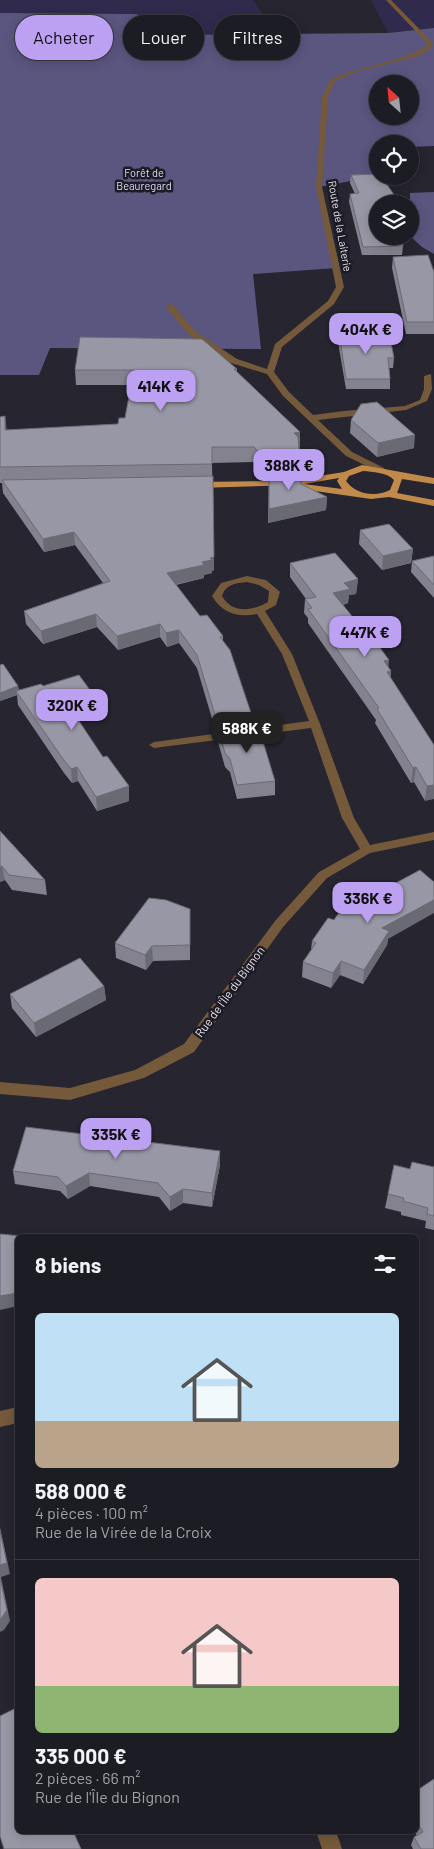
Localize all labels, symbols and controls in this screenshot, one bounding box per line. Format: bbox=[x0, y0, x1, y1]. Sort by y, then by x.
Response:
chip: Acheter bbox=[15, 15, 113, 60]
chip: Louer bbox=[123, 15, 204, 60]
chip: Filtres bbox=[214, 15, 300, 60]
north arrow bbox=[369, 75, 419, 125]
map controls bbox=[369, 75, 419, 245]
button: locate bbox=[369, 135, 419, 185]
park label: Forêt de Beauregard bbox=[116, 166, 172, 192]
street label: Route de la Laiterie bbox=[326, 179, 355, 272]
button: layers bbox=[369, 195, 419, 245]
pin: 404K € bbox=[325, 312, 407, 355]
text: 404K € bbox=[340, 319, 392, 338]
pin: 414K € bbox=[120, 370, 202, 412]
text: 414K € bbox=[138, 376, 184, 395]
pin: 388K € bbox=[248, 448, 330, 491]
text: 388K € bbox=[264, 455, 314, 474]
pin: 447K € bbox=[324, 616, 406, 658]
text: 447K € bbox=[340, 622, 390, 641]
pin: 320K € bbox=[31, 688, 113, 731]
text: 320K € bbox=[47, 695, 97, 714]
pin: 588K € bbox=[206, 712, 288, 754]
text: 588K € bbox=[222, 718, 272, 737]
pin: 336K € bbox=[327, 882, 409, 924]
text: 336K € bbox=[343, 888, 393, 907]
street label: Rue de l'Île du Bignon bbox=[192, 943, 267, 1040]
pin: 335K € bbox=[75, 1118, 157, 1160]
text: 335K € bbox=[91, 1124, 141, 1143]
icon: filters bbox=[371, 1250, 399, 1278]
text: 8 biens bbox=[35, 1252, 101, 1277]
icon: home bbox=[172, 1345, 262, 1435]
text: 588 000 € bbox=[35, 1478, 127, 1503]
text: 4 pièces · 100 m² bbox=[35, 1503, 148, 1522]
text: Rue de la Virée de la Croix bbox=[35, 1522, 212, 1541]
icon: home bbox=[172, 1611, 262, 1701]
text: 335 000 € bbox=[35, 1743, 127, 1768]
text: 2 pièces · 66 m² bbox=[35, 1768, 140, 1787]
text: Rue de l'Île du Bignon bbox=[35, 1787, 180, 1806]

